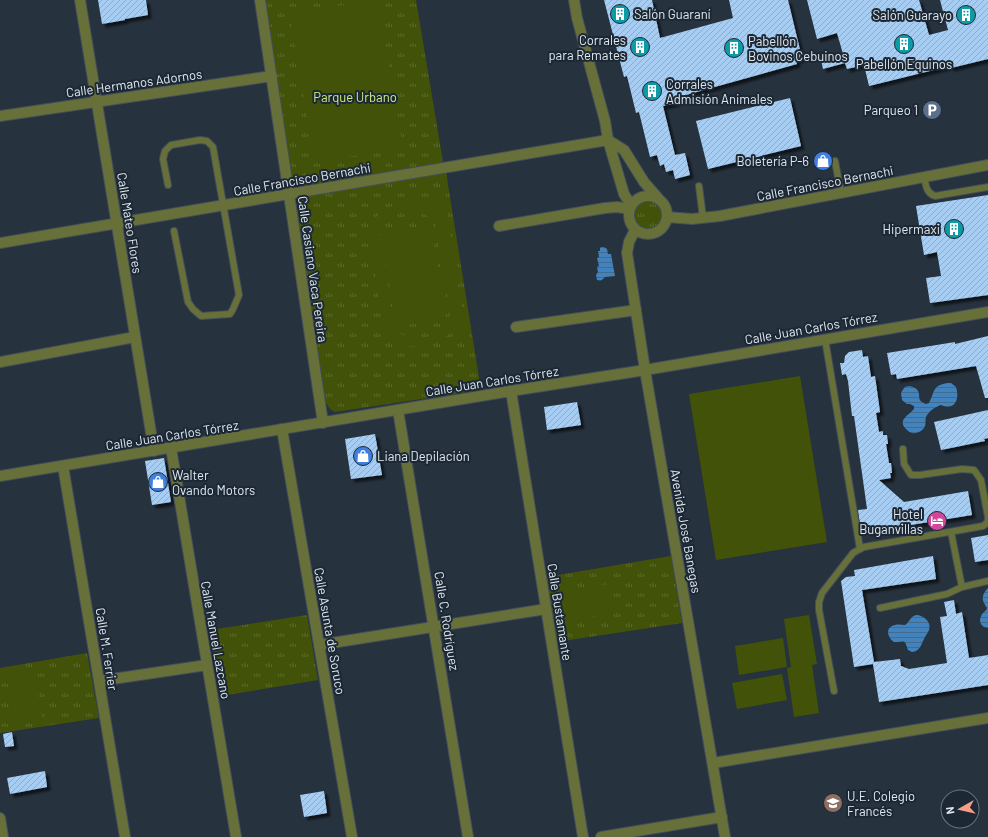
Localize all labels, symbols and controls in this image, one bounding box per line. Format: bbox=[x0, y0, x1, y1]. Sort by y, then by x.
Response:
building icon: Salón Guaraní bbox=[609, 3, 631, 25]
building icon: Salón Guarayo bbox=[955, 4, 977, 26]
place label: Salón Guaraní bbox=[634, 6, 711, 22]
place label: Salón Guarayo bbox=[873, 7, 952, 23]
place label: Corrales para Remates bbox=[548, 32, 626, 63]
place label: Pabellón Bovinos Cebuinos bbox=[748, 33, 848, 64]
building icon: Pabellón Equinos bbox=[893, 33, 915, 55]
building icon: Corrales para Remates bbox=[629, 36, 651, 58]
building icon: Pabellón Bovinos Cebuinos bbox=[723, 37, 745, 59]
place label: Pabellón Equinos bbox=[856, 56, 952, 72]
street label: Calle Hermanos Adornos bbox=[65, 66, 203, 100]
place label: Corrales Admisión Animales bbox=[666, 76, 773, 107]
building icon: Corrales Admisión Animales bbox=[641, 80, 663, 102]
park label: Parque Urbano bbox=[313, 89, 397, 105]
parking icon: Parqueo 1 bbox=[921, 99, 943, 121]
place label: Parqueo 1 bbox=[864, 102, 918, 118]
shop icon: Boletería P-6 bbox=[812, 150, 834, 172]
place label: Boletería P-6 bbox=[736, 153, 809, 169]
street label: Calle Francisco Bernachi bbox=[232, 159, 372, 199]
street label: Calle Francisco Bernachi bbox=[755, 162, 895, 204]
street label: Calle Mateo Flores bbox=[114, 171, 146, 275]
street label: Calle Casiano Vaca Pereira bbox=[295, 195, 331, 343]
building icon: Hipermaxi bbox=[943, 218, 965, 240]
place label: Hipermaxi bbox=[883, 221, 940, 237]
street label: Calle Juan Carlos Tórrez bbox=[743, 308, 879, 348]
street label: Calle Juan Carlos Tórrez bbox=[424, 363, 560, 399]
street label: Calle Juan Carlos Tórrez bbox=[104, 417, 240, 453]
shop icon: Liana Depilación bbox=[352, 445, 374, 467]
place label: Liana Depilación bbox=[377, 448, 470, 464]
place label: Walter Ovando Motors bbox=[172, 467, 255, 498]
street label: Avenida José Banegas bbox=[667, 468, 705, 594]
shop icon: Walter Ovando Motors bbox=[147, 471, 169, 493]
place label: Hotel Buganvillas bbox=[859, 506, 923, 537]
hotel icon: Hotel Buganvillas bbox=[926, 510, 948, 532]
street label: Calle Bustamante bbox=[544, 562, 576, 662]
street label: Calle Asunta de Soruco bbox=[311, 566, 349, 696]
street label: Calle C. Rodríguez bbox=[431, 570, 463, 672]
street label: Calle Manuel Lazcano bbox=[198, 580, 234, 700]
street label: Calle M. Ferrier bbox=[93, 606, 121, 692]
place label: U.E. Colegio Francés bbox=[847, 788, 915, 819]
north arrow bbox=[940, 789, 980, 829]
school or university icon: U.E. Colegio Francés bbox=[822, 792, 844, 814]
text: N bbox=[943, 806, 957, 815]

